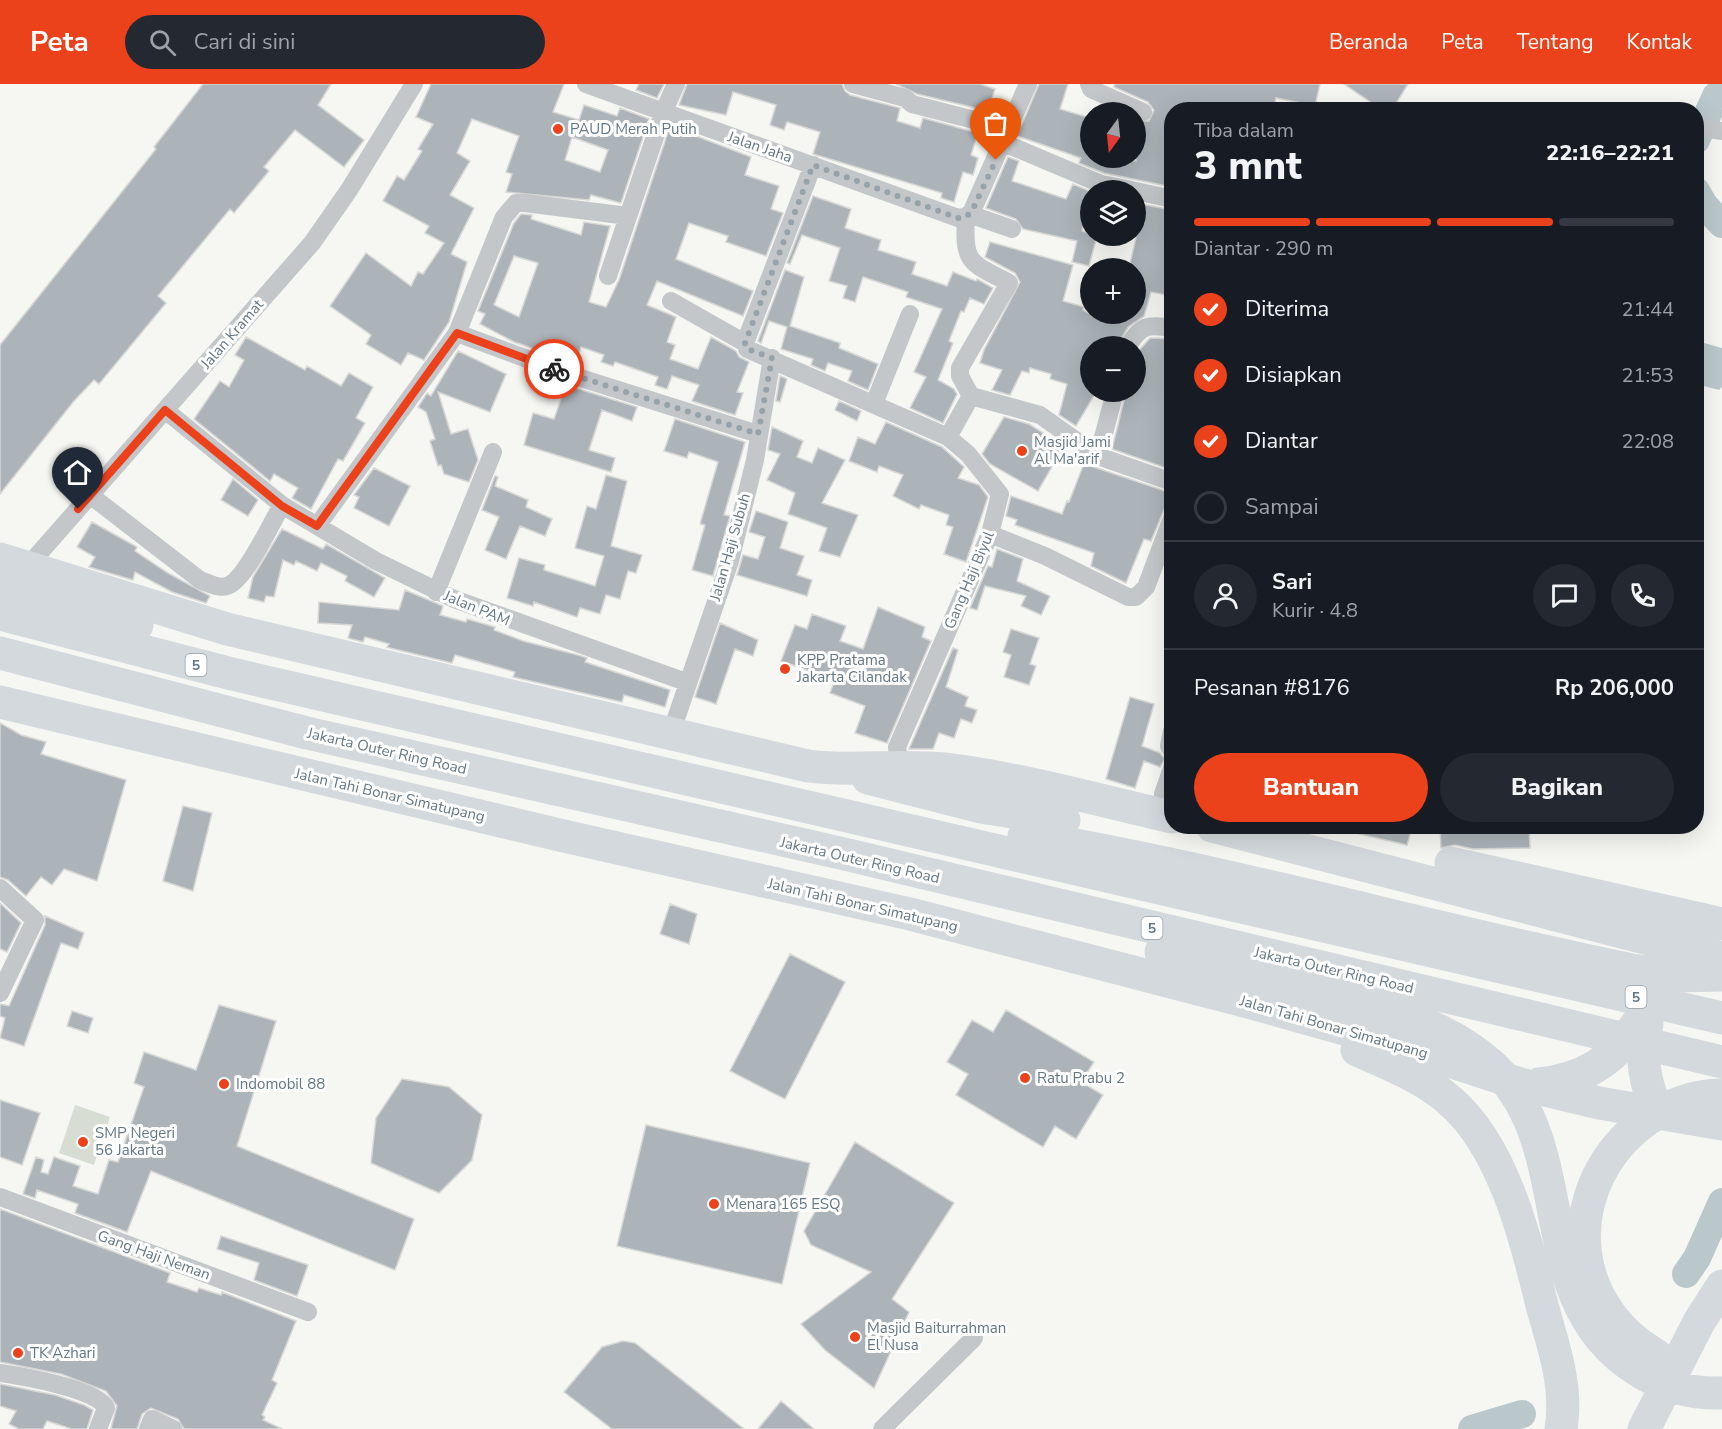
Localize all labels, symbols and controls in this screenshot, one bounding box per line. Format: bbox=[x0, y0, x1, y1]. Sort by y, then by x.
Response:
search box bbox=[125, 15, 545, 69]
text: Peta bbox=[30, 23, 89, 61]
icon: search bbox=[146, 26, 179, 59]
text: Cari di sini bbox=[194, 27, 295, 57]
text: Beranda bbox=[1329, 28, 1408, 56]
text: Peta bbox=[1441, 28, 1484, 56]
text: Tentang bbox=[1517, 28, 1594, 56]
text: Kontak bbox=[1627, 28, 1692, 56]
pin bbox=[970, 98, 1021, 160]
north arrow bbox=[1080, 102, 1146, 168]
map controls bbox=[1080, 102, 1146, 402]
icon: bag bbox=[979, 107, 1012, 140]
text: Tiba dalam bbox=[1194, 117, 1294, 144]
place label: PAUD Merah Putih bbox=[570, 119, 697, 139]
marker: PAUD Merah Putih bbox=[551, 122, 565, 136]
street label: Jalan Jaha bbox=[724, 126, 795, 167]
text: 22:16–22:21 bbox=[1546, 138, 1674, 168]
text: 3 mnt bbox=[1194, 140, 1302, 193]
button: layers bbox=[1080, 180, 1146, 246]
text: Diantar · 290 m bbox=[1194, 235, 1333, 262]
button: + bbox=[1080, 258, 1146, 324]
icon: check bbox=[1194, 293, 1227, 326]
street label: Jalan Kramat bbox=[196, 294, 268, 374]
text: Diterima bbox=[1245, 294, 1329, 324]
text: 21:44 bbox=[1621, 296, 1674, 323]
button: − bbox=[1080, 336, 1146, 402]
courier bbox=[524, 339, 584, 399]
icon: bike bbox=[538, 353, 571, 386]
icon: check bbox=[1194, 359, 1227, 392]
text: Disiapkan bbox=[1245, 360, 1342, 390]
text: 21:53 bbox=[1621, 362, 1674, 389]
icon: check bbox=[1194, 425, 1227, 458]
text: Diantar bbox=[1245, 426, 1318, 456]
text: 22:08 bbox=[1621, 428, 1674, 455]
place label: Masjid Jami Al Ma'arif bbox=[1034, 432, 1111, 469]
marker: Masjid Jami Al Ma'arif bbox=[1015, 444, 1029, 458]
pin bbox=[52, 447, 103, 509]
icon: home bbox=[61, 456, 94, 489]
street label: Jalan Haji Subuh bbox=[705, 491, 755, 604]
text: Sampai bbox=[1245, 492, 1319, 522]
street label: Gang Haji Biyul bbox=[939, 528, 999, 632]
button: person bbox=[1194, 564, 1257, 627]
button: chat bbox=[1533, 564, 1596, 627]
button: phone bbox=[1611, 564, 1674, 627]
text: Sari bbox=[1272, 567, 1312, 597]
street label: Jalan PAM bbox=[440, 585, 513, 630]
text: Kurir · 4.8 bbox=[1272, 597, 1358, 624]
place label: KPP Pratama Jakarta Cilandak bbox=[796, 650, 907, 687]
road number: 5 bbox=[186, 654, 206, 676]
marker: KPP Pratama Jakarta Cilandak bbox=[778, 662, 792, 676]
text: Pesanan #8176 bbox=[1194, 673, 1350, 703]
text: Rp 206,000 bbox=[1555, 673, 1674, 703]
street label: Jakarta Outer Ring Road bbox=[304, 723, 469, 779]
button: Bantuan bbox=[1194, 753, 1428, 822]
button: Bagikan bbox=[1440, 753, 1674, 822]
street label: Jalan Tahi Bonar Simatupang bbox=[292, 763, 487, 827]
street label: Jakarta Outer Ring Road bbox=[777, 832, 942, 888]
street label: Jalan Tahi Bonar Simatupang bbox=[765, 873, 960, 937]
road number: 5 bbox=[1142, 917, 1162, 939]
street label: Jakarta Outer Ring Road bbox=[1251, 942, 1416, 998]
road number: 5 bbox=[1626, 986, 1646, 1008]
street label: Jalan Tahi Bonar Simatupang bbox=[1237, 990, 1430, 1063]
place label: Ratu Prabu 2 bbox=[1037, 1068, 1125, 1088]
marker: Ratu Prabu 2 bbox=[1018, 1071, 1032, 1085]
place label: Indomobil 88 bbox=[236, 1074, 325, 1094]
marker: Indomobil 88 bbox=[217, 1077, 231, 1091]
place label: SMP Negeri 56 Jakarta bbox=[95, 1123, 175, 1160]
marker: SMP Negeri 56 Jakarta bbox=[76, 1135, 90, 1149]
place label: Menara 165 ESQ bbox=[726, 1194, 841, 1214]
marker: Menara 165 ESQ bbox=[707, 1197, 721, 1211]
street label: Gang Haji Neman bbox=[95, 1225, 213, 1285]
place label: Masjid Baiturrahman El Nusa bbox=[867, 1318, 1006, 1355]
marker: Masjid Baiturrahman El Nusa bbox=[848, 1330, 862, 1344]
place label: TK Azhari bbox=[30, 1343, 95, 1363]
marker: TK Azhari bbox=[11, 1346, 25, 1360]

